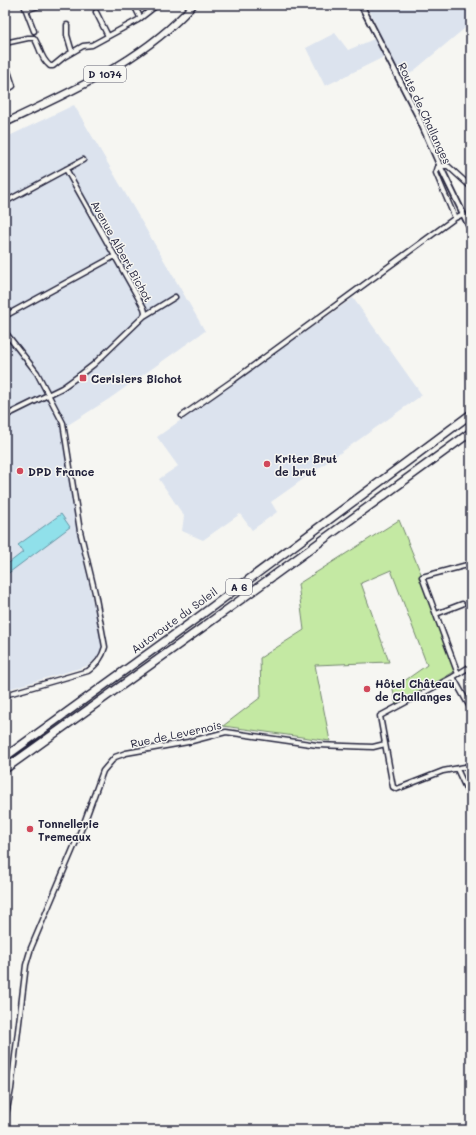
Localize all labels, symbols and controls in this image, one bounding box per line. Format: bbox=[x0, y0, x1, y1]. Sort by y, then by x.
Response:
street label: Route de Challanges bbox=[395, 60, 455, 166]
road number: D 1074 bbox=[84, 66, 126, 82]
street label: Avenue Albert Bichot bbox=[88, 198, 156, 305]
place label: Cerisiers Bichot bbox=[91, 371, 182, 386]
marker: Cerisiers Bichot bbox=[78, 373, 88, 383]
place label: Kriter Brut de brut bbox=[275, 451, 337, 479]
marker: Kriter Brut de brut bbox=[262, 459, 272, 469]
place label: DPD France bbox=[28, 464, 95, 479]
marker: DPD France bbox=[15, 466, 25, 476]
road number: A 6 bbox=[226, 579, 252, 595]
street label: Autoroute du Soleil bbox=[128, 584, 220, 656]
place label: Hôtel Château de Challanges bbox=[375, 676, 455, 704]
marker: Hôtel Château de Challanges bbox=[362, 684, 372, 694]
street label: Rue de Levernois bbox=[129, 717, 223, 751]
place label: Tonnellerie Tremeaux bbox=[38, 816, 99, 844]
marker: Tonnellerie Tremeaux bbox=[25, 824, 35, 834]

